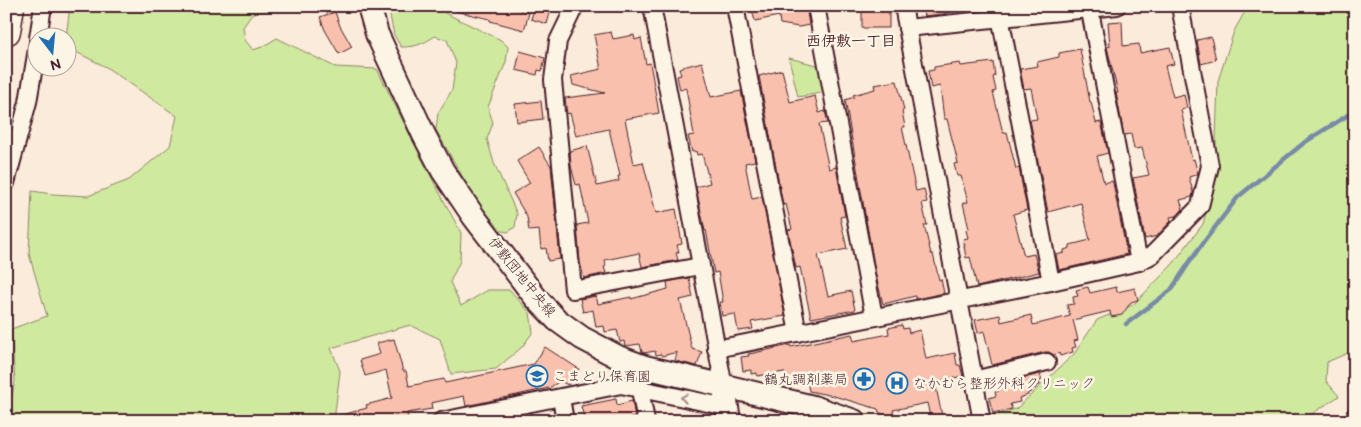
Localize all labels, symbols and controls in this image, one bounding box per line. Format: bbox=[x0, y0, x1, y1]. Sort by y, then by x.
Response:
north arrow bbox=[28, 28, 78, 78]
district label: 西伊敷一丁目 bbox=[806, 32, 896, 51]
text: N bbox=[48, 54, 63, 74]
street label: 伊敷団地中央線 bbox=[485, 234, 559, 320]
school or university icon: こまどり保育園 bbox=[525, 364, 549, 388]
pharmacy icon: 鶴丸調剤薬局 bbox=[852, 367, 876, 391]
place label: こまどり保育園 bbox=[553, 368, 651, 385]
place label: 鶴丸調剤薬局 bbox=[764, 371, 848, 388]
hospital icon: なかむら整形外科クリニック bbox=[885, 371, 909, 395]
place label: なかむら整形外科クリニック bbox=[913, 375, 1095, 392]
one-way arrow bbox=[679, 394, 688, 404]

